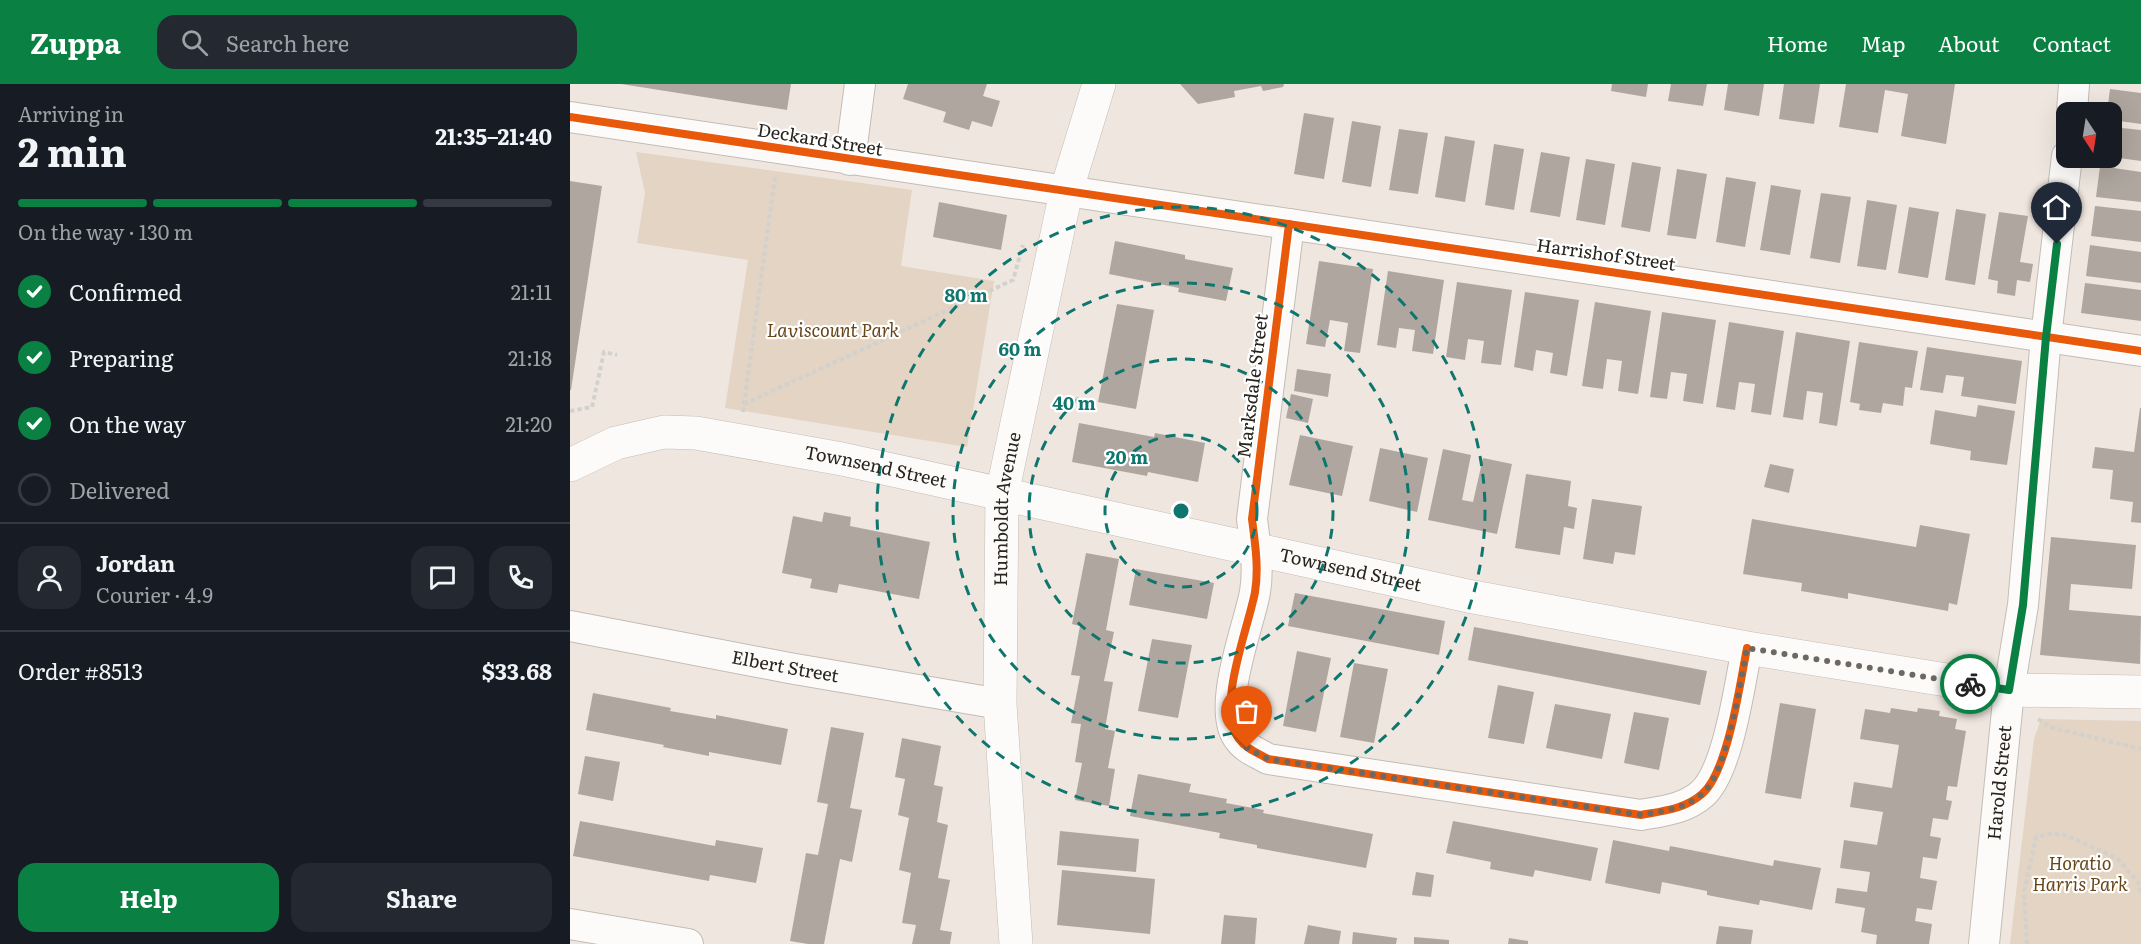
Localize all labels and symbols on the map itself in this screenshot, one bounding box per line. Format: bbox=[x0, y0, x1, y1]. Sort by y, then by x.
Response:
north arrow bbox=[2056, 102, 2122, 168]
street label: Deckard Street bbox=[755, 115, 886, 162]
pin bbox=[2031, 182, 2082, 244]
street label: Harrishof Street bbox=[1535, 230, 1678, 277]
text: 80 m bbox=[944, 281, 988, 308]
street label: Marksdale Street bbox=[1229, 311, 1274, 460]
park label: Laviscount Park bbox=[767, 316, 899, 343]
text: 60 m bbox=[998, 335, 1042, 362]
text: 40 m bbox=[1052, 389, 1096, 416]
street label: Humboldt Avenue bbox=[986, 429, 1027, 586]
street label: Townsend Street bbox=[802, 438, 950, 494]
text: 20 m bbox=[1106, 443, 1148, 470]
centre of rings bbox=[1171, 501, 1191, 521]
street label: Townsend Street bbox=[1277, 540, 1425, 598]
street label: Elbert Street bbox=[730, 642, 842, 688]
courier bbox=[1940, 654, 2000, 714]
pin bbox=[1221, 686, 1272, 748]
street label: Harold Street bbox=[1979, 723, 2018, 841]
park label: Horatio Harris Park bbox=[2032, 849, 2128, 897]

